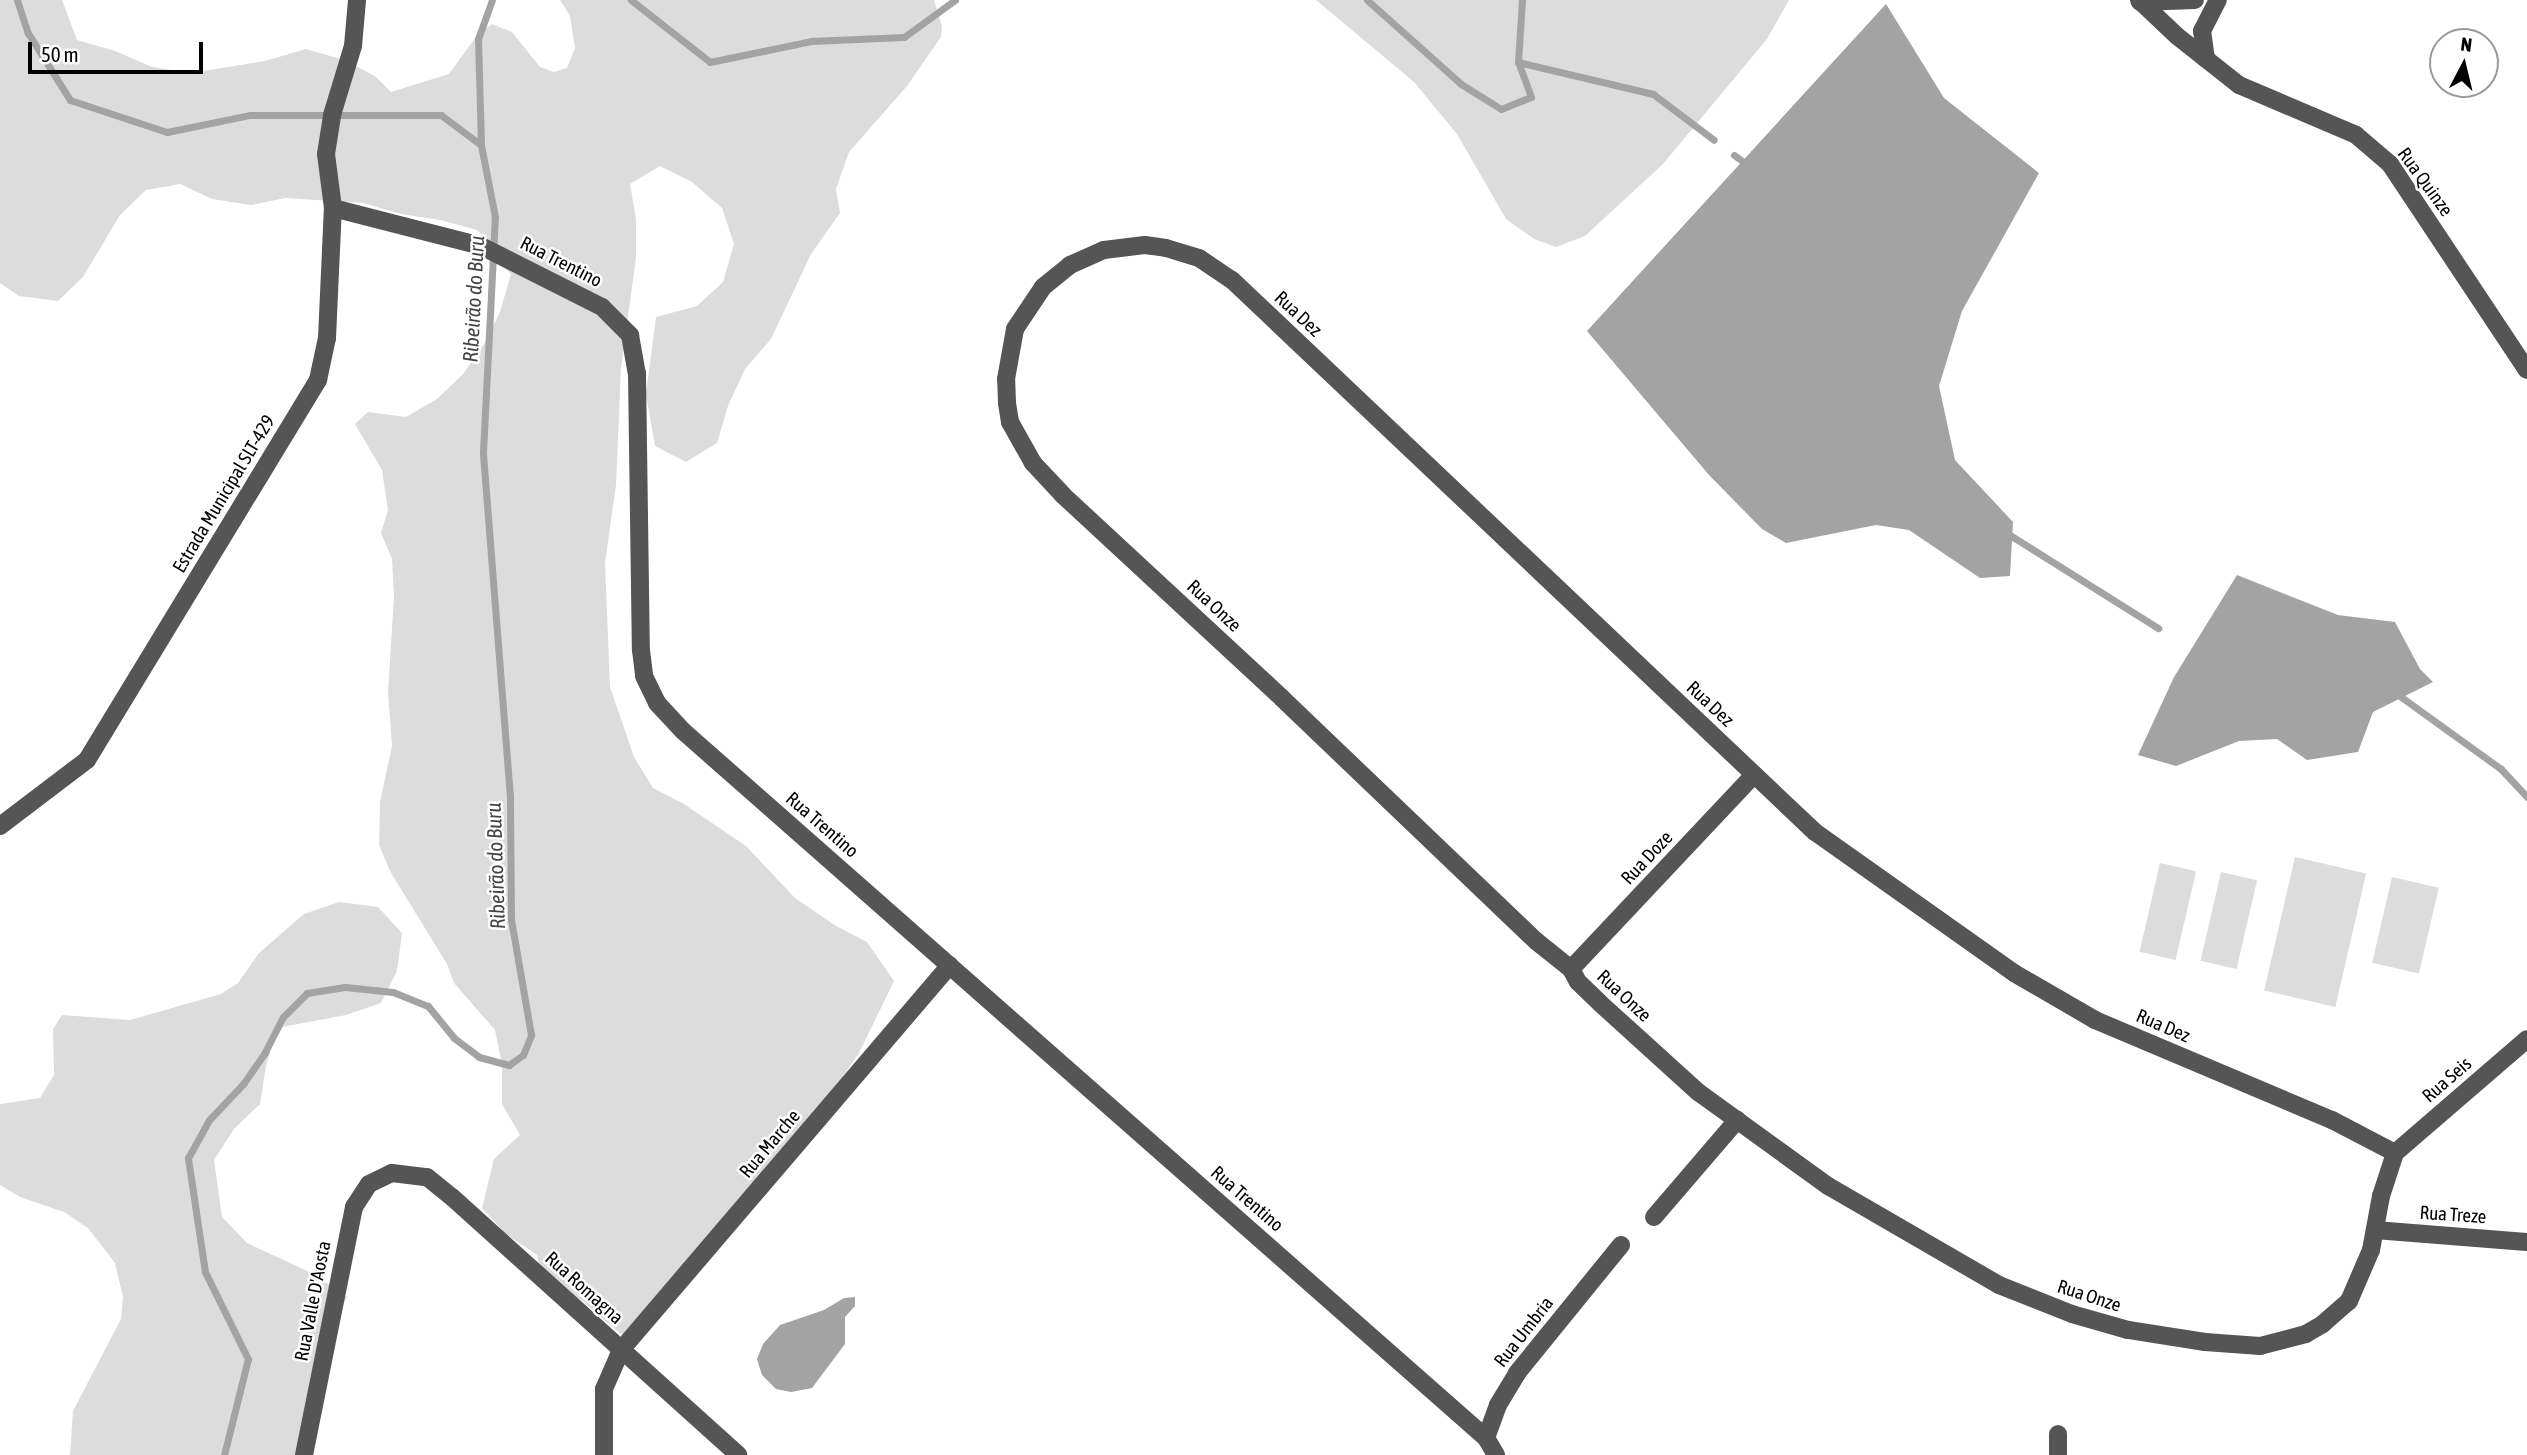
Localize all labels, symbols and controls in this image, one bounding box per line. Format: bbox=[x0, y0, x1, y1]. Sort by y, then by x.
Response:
scale bar bbox=[32, 28, 206, 72]
north arrow bbox=[2429, 28, 2499, 98]
text: N bbox=[2459, 33, 2473, 56]
text: 50 m bbox=[41, 42, 79, 66]
street label: Rua Quinze bbox=[2392, 143, 2458, 221]
street label: Rua Trentino bbox=[516, 232, 606, 292]
water label: Ribeirão do Buru bbox=[457, 235, 489, 363]
street label: Rua Dez bbox=[1270, 286, 1326, 342]
street label: Estrada Municipal SLT-429 bbox=[168, 411, 280, 577]
street label: Rua Onze bbox=[1182, 575, 1246, 637]
street label: Rua Dez bbox=[1682, 676, 1738, 732]
street label: Rua Trentino bbox=[781, 787, 863, 863]
water label: Ribeirão do Buru bbox=[480, 802, 510, 930]
street label: Rua Doze bbox=[1617, 827, 1677, 889]
street label: Rua Onze bbox=[1592, 965, 1656, 1027]
street label: Rua Dez bbox=[2133, 1005, 2193, 1047]
street label: Rua Seis bbox=[2418, 1052, 2476, 1108]
street label: Rua Marche bbox=[735, 1105, 805, 1183]
street label: Rua Trentino bbox=[1206, 1161, 1288, 1237]
street label: Rua Treze bbox=[2419, 1201, 2487, 1229]
street label: Rua Valle D'Aosta bbox=[290, 1239, 336, 1363]
street label: Rua Romagna bbox=[540, 1247, 628, 1329]
street label: Rua Onze bbox=[2054, 1275, 2124, 1317]
street label: Rua Umbria bbox=[1490, 1292, 1558, 1372]

